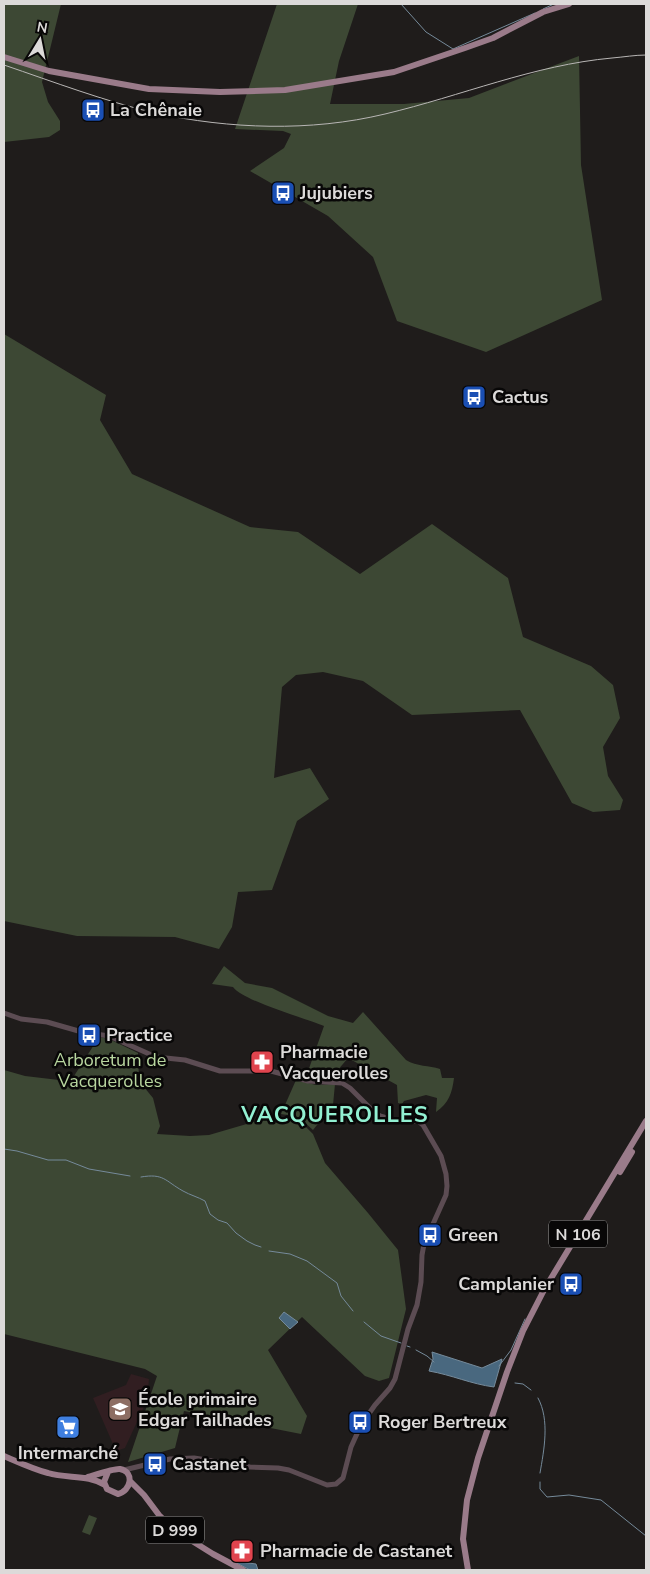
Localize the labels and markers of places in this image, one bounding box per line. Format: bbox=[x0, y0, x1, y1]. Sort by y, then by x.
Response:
bus stop icon: La Chênaie bbox=[80, 97, 106, 123]
place label: La Chênaie bbox=[110, 98, 202, 122]
bus stop icon: Jujubiers bbox=[270, 180, 296, 206]
place label: Jujubiers bbox=[299, 181, 373, 205]
bus stop icon: Cactus bbox=[461, 384, 487, 410]
place label: Cactus bbox=[492, 385, 549, 409]
bus stop icon: Practice bbox=[76, 1022, 102, 1048]
place label: Practice bbox=[106, 1023, 173, 1047]
place label: Pharmacie Vacquerolles bbox=[279, 1040, 388, 1085]
pharmacy icon: Pharmacie Vacquerolles bbox=[249, 1049, 275, 1075]
bus stop icon: Green bbox=[417, 1222, 443, 1248]
place label: Green bbox=[448, 1223, 498, 1247]
bus stop icon: Camplanier bbox=[558, 1271, 584, 1297]
place label: Camplanier bbox=[458, 1272, 554, 1296]
place label: École primaire Edgar Tailhades bbox=[138, 1387, 272, 1432]
school or university icon: École primaire Edgar Tailhades bbox=[107, 1396, 133, 1422]
bus stop icon: Roger Bertreux bbox=[347, 1409, 373, 1435]
place label: Roger Bertreux bbox=[378, 1410, 507, 1434]
supermarket icon: Intermarché bbox=[55, 1414, 81, 1440]
place label: Intermarché bbox=[18, 1441, 119, 1465]
bus stop icon: Castanet bbox=[142, 1451, 168, 1477]
place label: Castanet bbox=[172, 1452, 246, 1476]
pharmacy icon: Pharmacie de Castanet bbox=[229, 1538, 255, 1564]
place label: Pharmacie de Castanet bbox=[260, 1539, 452, 1563]

